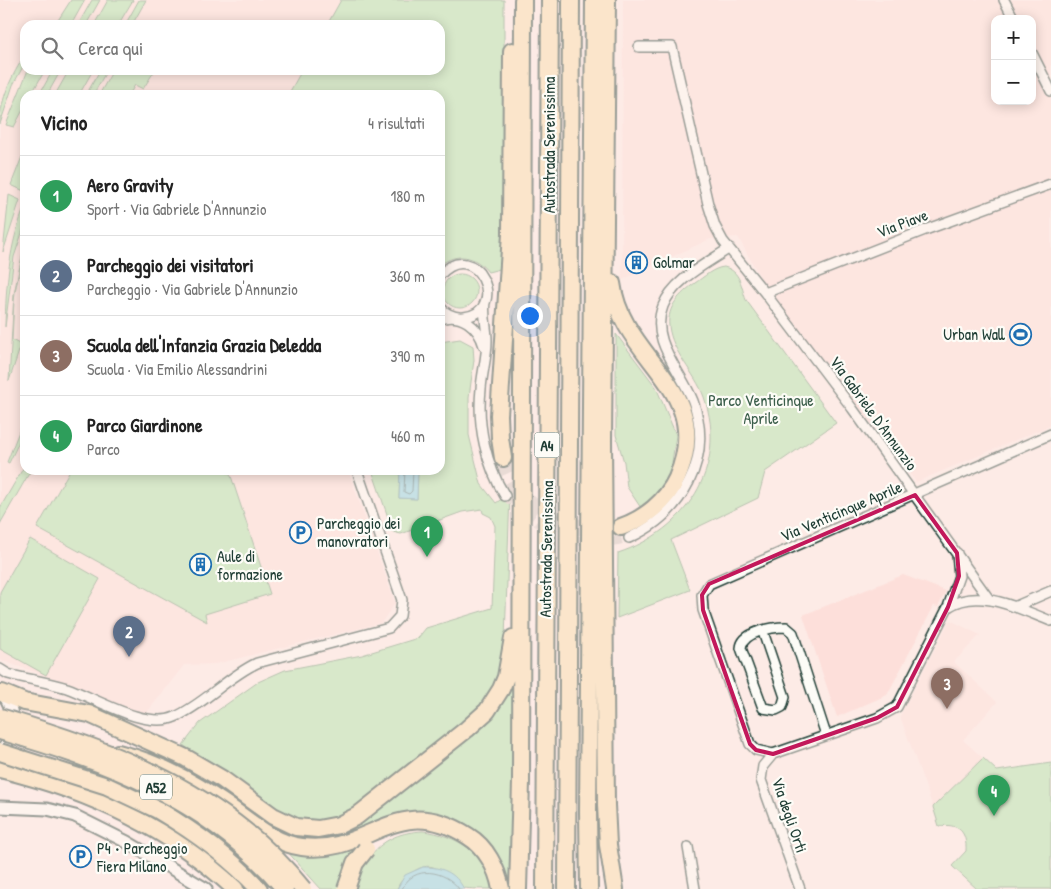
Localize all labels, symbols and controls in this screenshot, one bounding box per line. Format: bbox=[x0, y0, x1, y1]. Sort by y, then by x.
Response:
map controls bbox=[991, 15, 1036, 105]
button: + bbox=[991, 15, 1036, 60]
search box bbox=[20, 20, 445, 75]
icon: search bbox=[38, 34, 66, 62]
text: Cerca qui bbox=[78, 35, 143, 61]
button: − bbox=[991, 60, 1036, 105]
street label: Autostrada Serenissima bbox=[538, 77, 560, 213]
text: Vicino bbox=[40, 108, 87, 137]
text: 4 risultati bbox=[368, 112, 425, 134]
text: Aero Gravity bbox=[87, 172, 174, 198]
text: 1 bbox=[53, 185, 59, 207]
text: 180 m bbox=[391, 185, 425, 207]
text: Sport · Via Gabriele D'Annunzio bbox=[87, 198, 266, 220]
street label: Via Piave bbox=[873, 203, 931, 243]
building icon: Golmar bbox=[625, 250, 649, 274]
place label: Golmar bbox=[653, 251, 695, 273]
text: Parcheggio dei visitatori bbox=[87, 252, 254, 278]
text: 2 bbox=[52, 265, 60, 287]
text: 360 m bbox=[390, 265, 425, 287]
text: Parcheggio · Via Gabriele D'Annunzio bbox=[87, 278, 298, 300]
your location bbox=[517, 303, 543, 329]
sports icon: Urban Wall bbox=[1009, 322, 1033, 346]
place label: Urban Wall bbox=[943, 323, 1005, 345]
text: Scuola dell'Infanzia Grazia Deledda bbox=[87, 332, 321, 358]
text: 3 bbox=[52, 345, 60, 367]
text: 390 m bbox=[390, 345, 425, 367]
street label: Via Gabriele D'Annunzio bbox=[825, 351, 923, 475]
text: Scuola · Via Emilio Alessandrini bbox=[87, 358, 268, 380]
park label: Parco Venticinque Aprile bbox=[708, 389, 814, 429]
text: Parco Giardinone bbox=[87, 412, 203, 438]
text: 4 bbox=[53, 425, 59, 447]
text: 460 m bbox=[391, 425, 425, 447]
road number: A4 bbox=[534, 432, 560, 458]
text: Parco bbox=[87, 438, 120, 460]
street label: Via Venticinque Aprile bbox=[777, 475, 906, 547]
street label: Autostrada Serenissima bbox=[534, 481, 558, 617]
place label: Parcheggio dei manovratori bbox=[317, 512, 401, 552]
pin: 1 bbox=[411, 516, 443, 557]
parking icon: Parcheggio dei manovratori bbox=[289, 520, 313, 544]
place label: Aule di formazione bbox=[217, 545, 284, 585]
building icon: Aule di formazione bbox=[189, 553, 213, 577]
pin: 2 bbox=[113, 616, 145, 657]
pin: 3 bbox=[931, 668, 963, 709]
road number: A52 bbox=[140, 774, 172, 800]
street label: Via degli Orti bbox=[767, 775, 813, 855]
pin: 4 bbox=[978, 775, 1010, 816]
place label: P4 • Parcheggio Fiera Milano bbox=[96, 837, 188, 877]
parking icon: P4 • Parcheggio Fiera Milano bbox=[69, 845, 93, 869]

